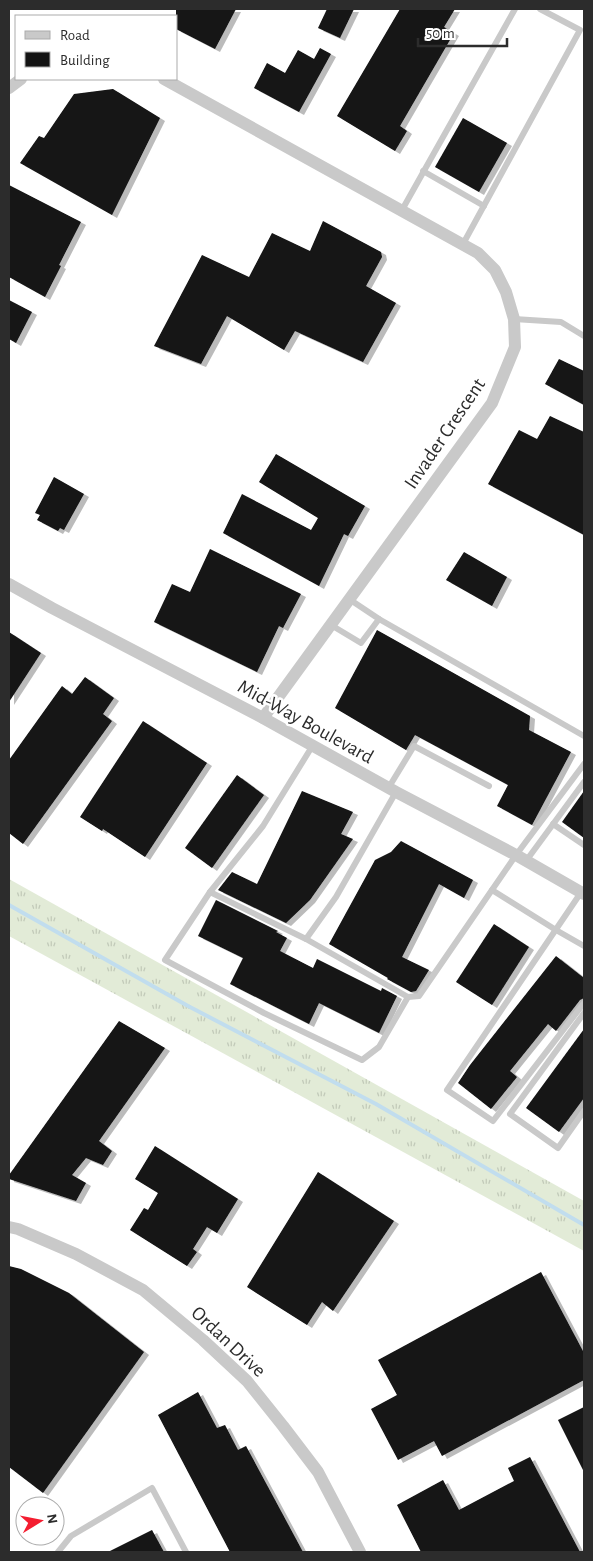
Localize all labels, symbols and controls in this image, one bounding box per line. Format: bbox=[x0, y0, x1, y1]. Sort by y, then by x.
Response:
legend bbox=[15, 15, 178, 80]
scale bar bbox=[418, 15, 507, 47]
text: 50 m bbox=[426, 26, 455, 41]
text: Road bbox=[60, 28, 90, 43]
text: Building bbox=[60, 53, 110, 68]
street label: Invader Crescent bbox=[401, 374, 489, 492]
street label: Mid-Way Boulevard bbox=[234, 676, 377, 767]
street label: Ordan Drive bbox=[187, 1302, 269, 1381]
north arrow bbox=[15, 1496, 65, 1546]
text: N bbox=[44, 1513, 60, 1525]

